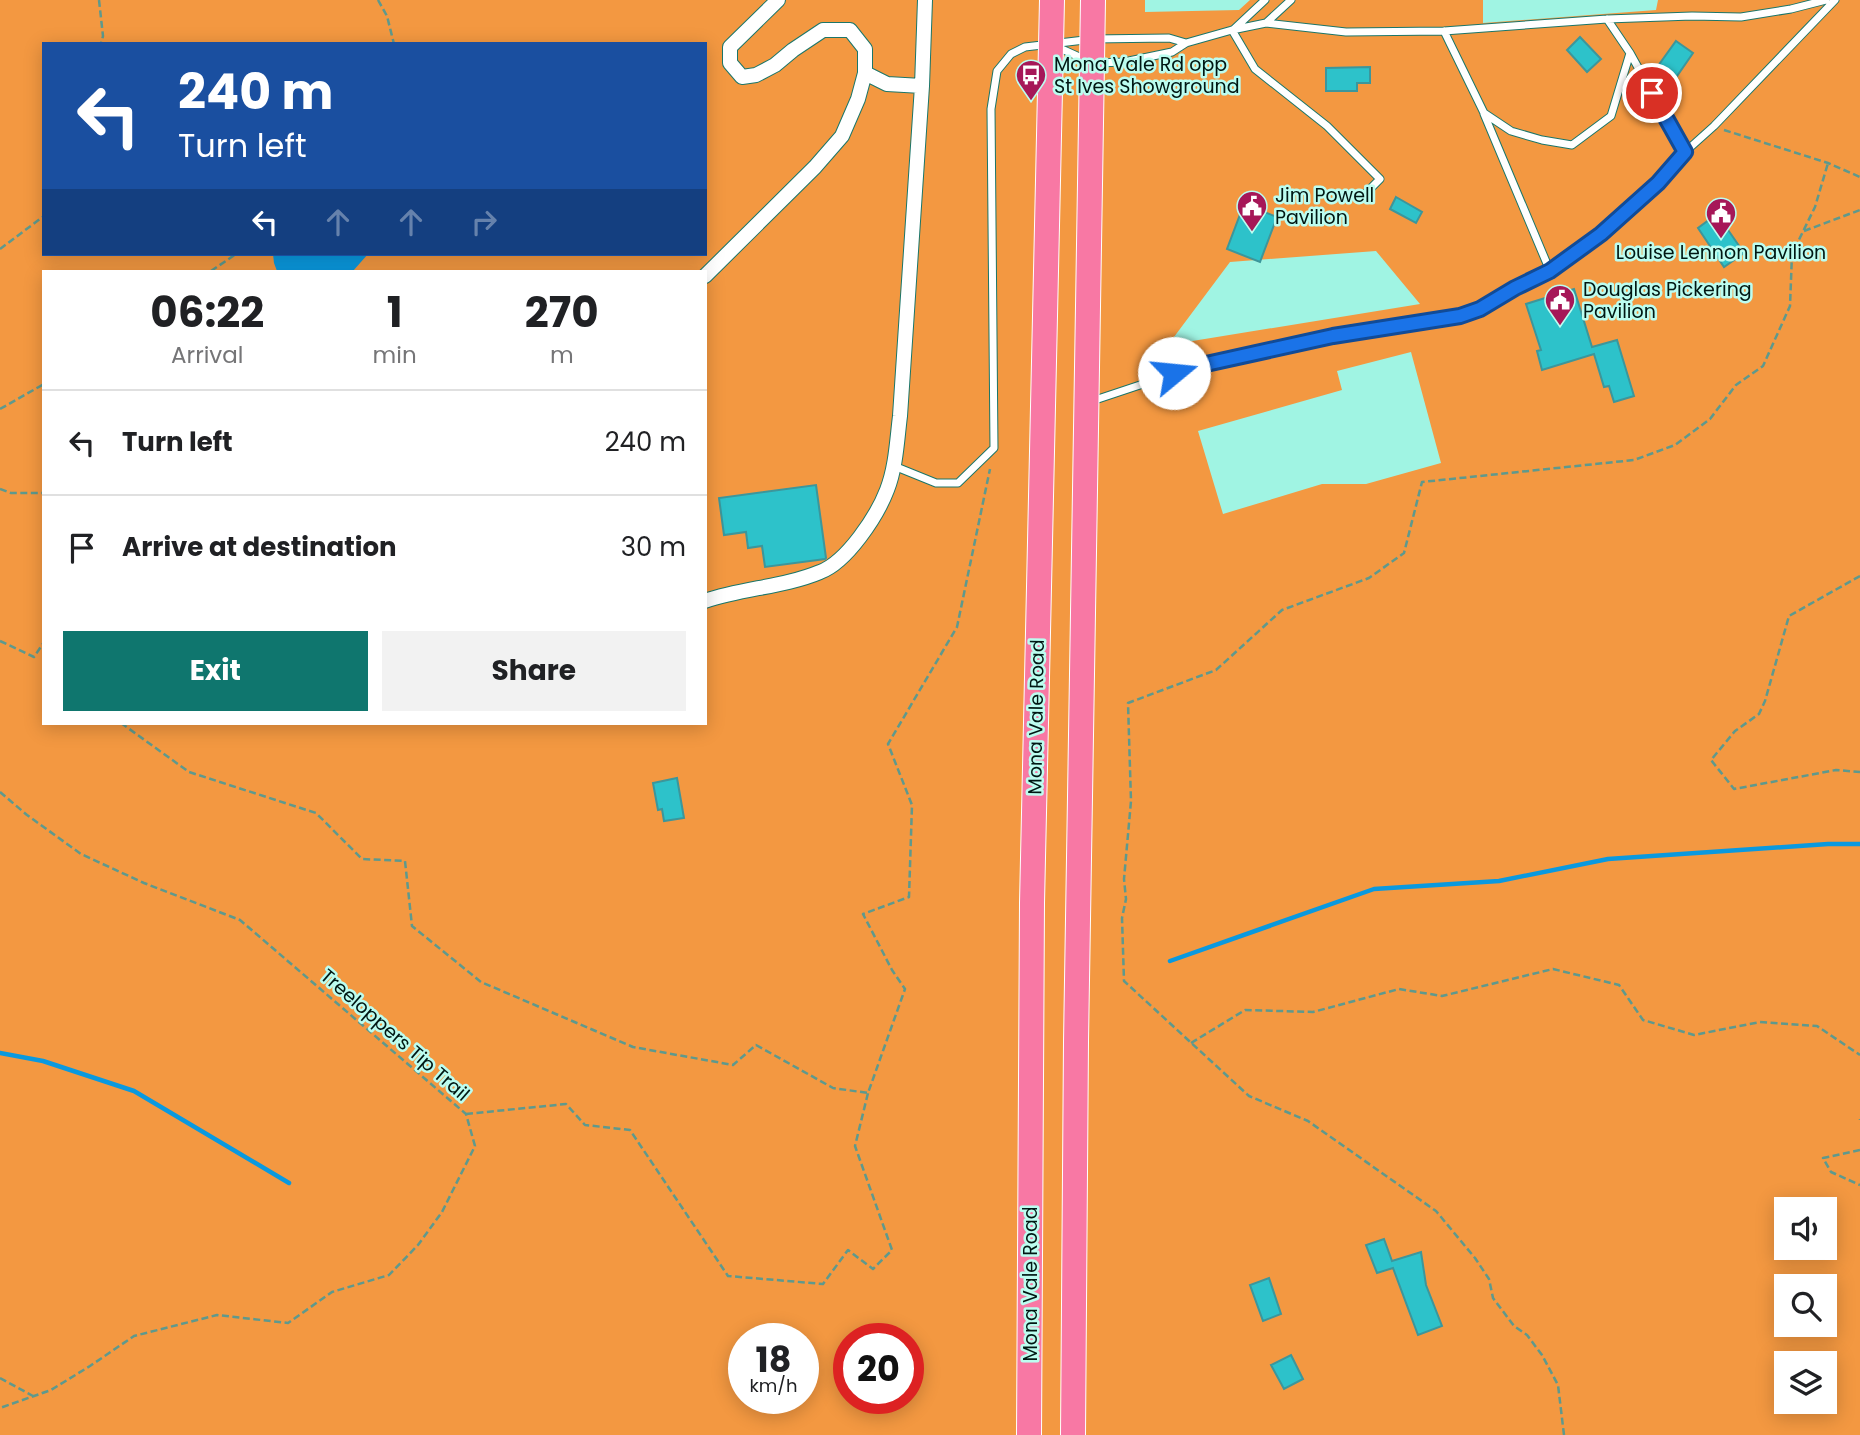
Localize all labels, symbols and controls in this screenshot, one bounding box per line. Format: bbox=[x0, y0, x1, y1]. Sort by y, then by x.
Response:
place label: Mona Vale Rd opp St Ives Showground bbox=[1054, 51, 1240, 100]
text: 240 m bbox=[178, 58, 333, 126]
bus stop icon: Mona Vale Rd opp St Ives Showground bbox=[1014, 58, 1048, 102]
pin bbox=[1622, 63, 1682, 123]
icon: left bbox=[63, 70, 154, 161]
icon: arrive bbox=[1633, 74, 1671, 112]
text: Turn left bbox=[178, 123, 307, 168]
place label: Jim Powell Pavilion bbox=[1275, 182, 1374, 231]
public building icon: Jim Powell Pavilion bbox=[1235, 189, 1269, 233]
public building icon: Louise Lennon Pavilion bbox=[1704, 196, 1738, 240]
icon: left bbox=[246, 203, 284, 241]
icon: ahead bbox=[319, 203, 357, 241]
icon: ahead bbox=[392, 203, 430, 241]
icon: right bbox=[465, 203, 503, 241]
place label: Louise Lennon Pavilion bbox=[1616, 239, 1826, 266]
place label: Douglas Pickering Pavilion bbox=[1583, 276, 1752, 325]
text: 06:22 bbox=[150, 283, 264, 342]
text: 1 bbox=[387, 283, 402, 342]
text: 270 bbox=[525, 283, 599, 342]
public building icon: Douglas Pickering Pavilion bbox=[1543, 283, 1577, 327]
position arrow bbox=[1137, 336, 1211, 410]
text: Arrival bbox=[171, 339, 243, 371]
text: min bbox=[373, 339, 417, 371]
text: m bbox=[550, 339, 574, 371]
icon: left bbox=[63, 424, 101, 462]
text: Turn left bbox=[122, 424, 233, 460]
text: 240 m bbox=[605, 424, 686, 460]
icon: arrive bbox=[63, 529, 101, 567]
text: Arrive at destination bbox=[122, 529, 397, 565]
text: 30 m bbox=[621, 529, 686, 565]
button: Exit bbox=[63, 631, 368, 711]
button: Share bbox=[382, 631, 686, 711]
street label: Mona Vale Road bbox=[1021, 639, 1051, 795]
street label: Treeloppers Tip Trail bbox=[315, 963, 475, 1107]
map controls bbox=[1774, 1197, 1837, 1414]
button: sound bbox=[1774, 1197, 1837, 1260]
street label: Mona Vale Road bbox=[1017, 1206, 1044, 1362]
button: search bbox=[1774, 1274, 1837, 1337]
speed limit sign: 20 bbox=[833, 1323, 924, 1414]
text: 18 bbox=[756, 1335, 791, 1384]
button: layers bbox=[1774, 1351, 1837, 1414]
text: km/h bbox=[750, 1373, 797, 1398]

